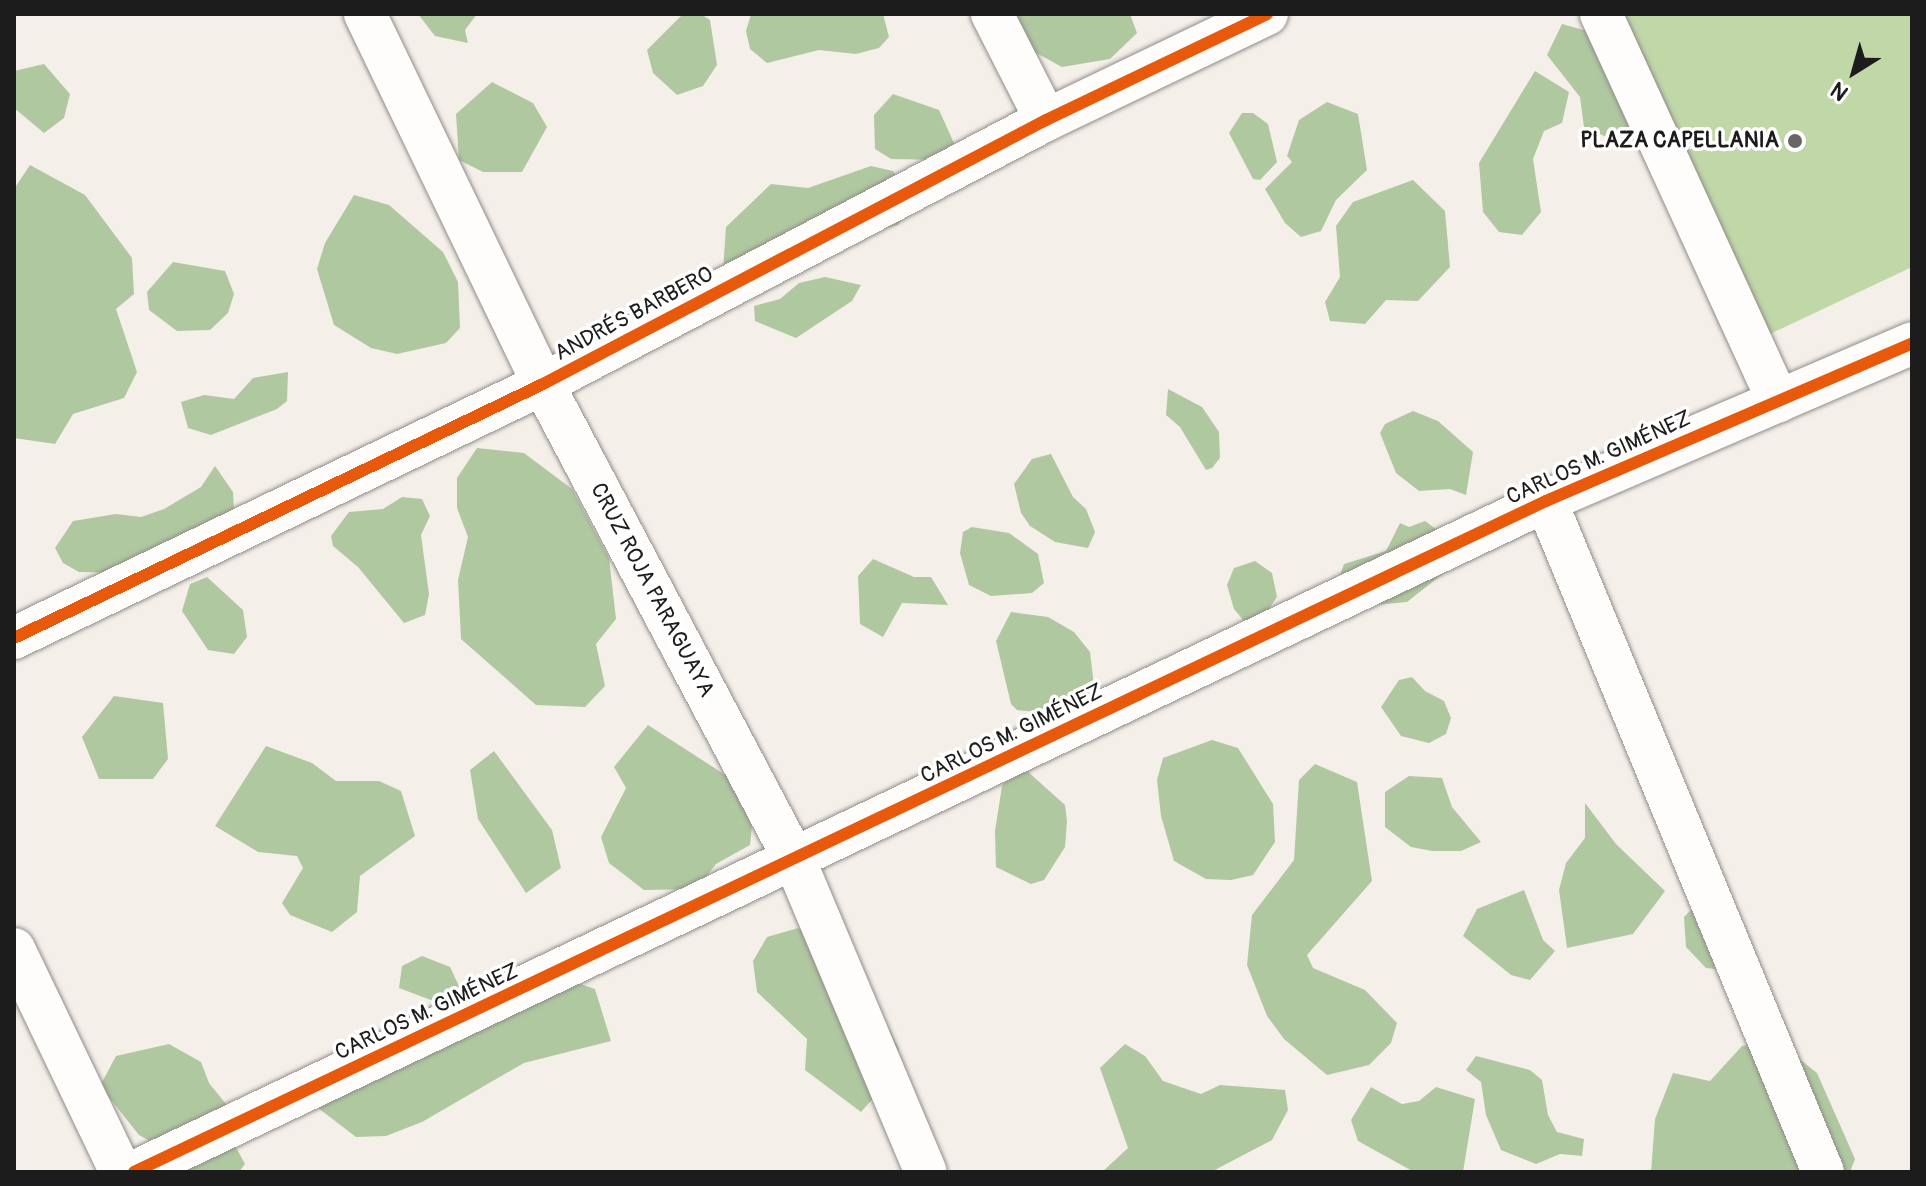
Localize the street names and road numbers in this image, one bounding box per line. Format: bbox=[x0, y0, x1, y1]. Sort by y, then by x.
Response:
street label: ANDRÉS BARBERO bbox=[550, 261, 718, 367]
street label: CARLOS M. GIMÉNEZ bbox=[1502, 405, 1696, 511]
street label: CRUZ ROJA PARAGUAYA bbox=[584, 479, 720, 701]
street label: CARLOS M. GIMÉNEZ bbox=[917, 678, 1107, 790]
street label: CARLOS M. GIMÉNEZ bbox=[331, 958, 523, 1066]

